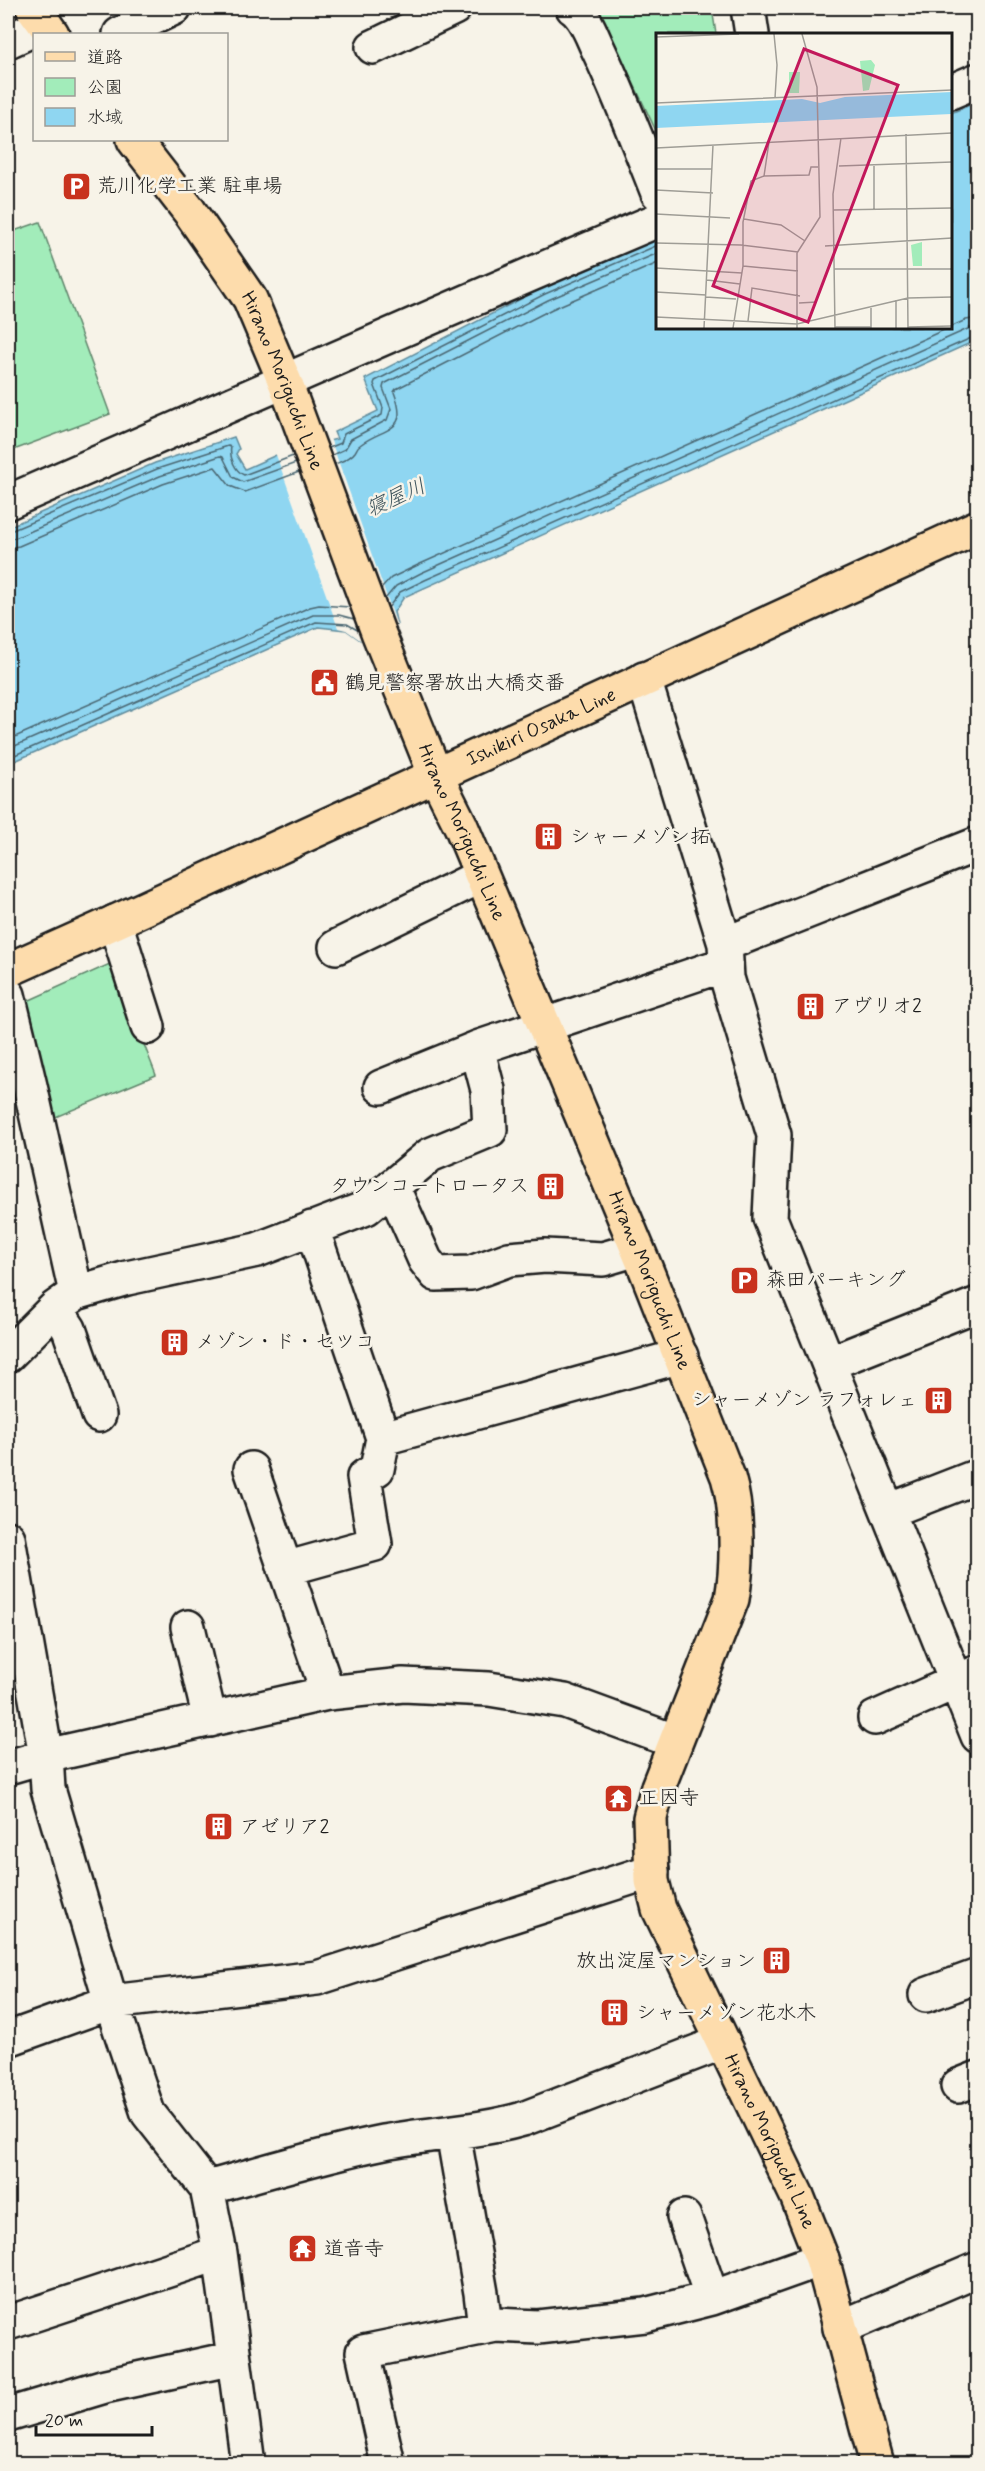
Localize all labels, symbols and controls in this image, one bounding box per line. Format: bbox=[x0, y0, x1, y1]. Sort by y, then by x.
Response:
legend bbox=[33, 33, 228, 141]
inset map bbox=[656, 33, 952, 328]
text: 道路 bbox=[87, 46, 123, 70]
text: 公園 bbox=[87, 76, 123, 100]
text: 水域 bbox=[87, 106, 123, 130]
parking icon: 荒川化学工業 駐車場 bbox=[60, 170, 92, 202]
place label: 荒川化学工業 駐車場 bbox=[97, 173, 282, 200]
street label: Hirano Moriguchi Line bbox=[235, 285, 330, 474]
water label: 寝屋川 bbox=[362, 472, 430, 524]
public building icon: 鶴見警察署放出大橋交番 bbox=[308, 667, 340, 699]
place label: 鶴見警察署放出大橋交番 bbox=[345, 670, 565, 697]
street label: Ishikiri Osaka Line bbox=[462, 681, 620, 773]
street label: Hirano Moriguchi Line bbox=[411, 740, 513, 925]
building icon: シャーメゾン拓 bbox=[533, 821, 565, 853]
place label: シャーメゾン拓 bbox=[570, 824, 710, 851]
building icon: アヴリオ2 bbox=[795, 990, 827, 1022]
place label: アヴリオ2 bbox=[832, 993, 922, 1020]
building icon: タウンコートロータス bbox=[534, 1170, 566, 1202]
place label: タウンコートロータス bbox=[330, 1173, 529, 1200]
street label: Hirano Moriguchi Line bbox=[601, 1187, 698, 1374]
parking icon: 森田パーキング bbox=[729, 1264, 761, 1296]
place label: 森田パーキング bbox=[766, 1267, 906, 1294]
building icon: メゾン・ド・セツコ bbox=[158, 1326, 190, 1358]
place label: メゾン・ド・セツコ bbox=[195, 1329, 375, 1356]
building icon: シャーメゾン ラフォレェ bbox=[922, 1384, 954, 1416]
place label: シャーメゾン ラフォレェ bbox=[692, 1387, 917, 1414]
temple icon: 正因寺 bbox=[602, 1782, 634, 1814]
place label: 正因寺 bbox=[639, 1785, 699, 1812]
building icon: アゼリア2 bbox=[203, 1811, 235, 1843]
place label: アゼリア2 bbox=[240, 1814, 330, 1841]
building icon: 放出淀屋マンション bbox=[761, 1945, 793, 1977]
place label: 放出淀屋マンション bbox=[577, 1948, 756, 1975]
building icon: シャーメゾン花水木 bbox=[599, 1997, 631, 2029]
place label: シャーメゾン花水木 bbox=[636, 2000, 816, 2027]
street label: Hirano Moriguchi Line bbox=[717, 2049, 822, 2233]
temple icon: 道音寺 bbox=[287, 2233, 319, 2265]
place label: 道音寺 bbox=[324, 2236, 384, 2263]
scale bar bbox=[36, 2399, 152, 2437]
text: 20 m bbox=[45, 2409, 83, 2433]

